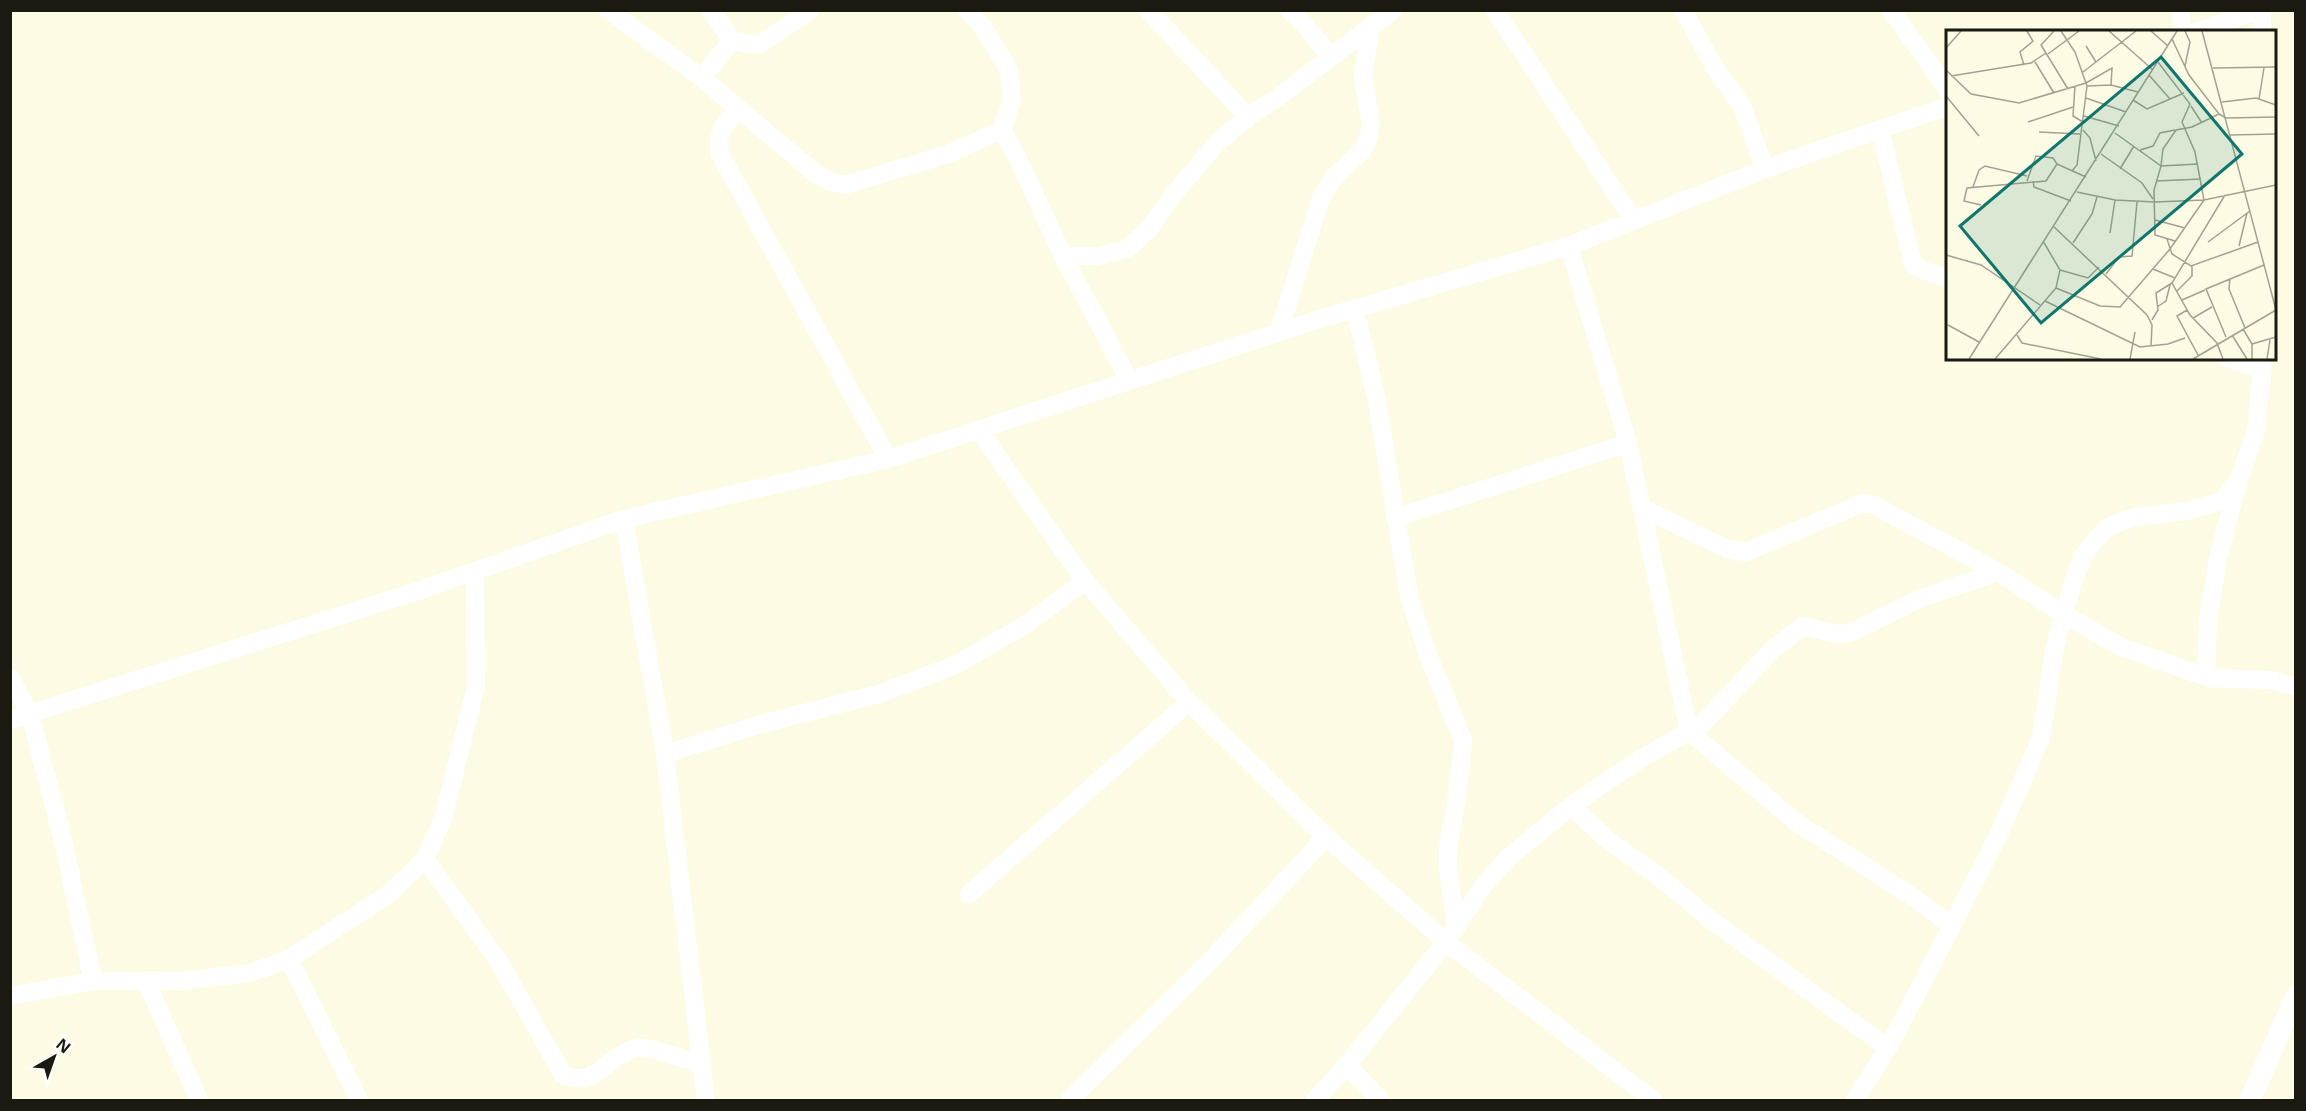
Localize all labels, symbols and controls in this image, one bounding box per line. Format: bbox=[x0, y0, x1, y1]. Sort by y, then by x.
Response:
inset map bbox=[1946, 30, 2276, 360]
north arrow bbox=[24, 1027, 84, 1087]
text: N bbox=[52, 1033, 76, 1058]

